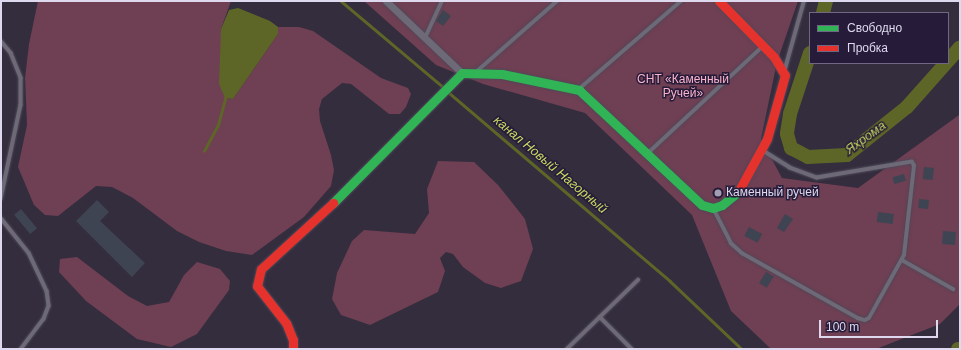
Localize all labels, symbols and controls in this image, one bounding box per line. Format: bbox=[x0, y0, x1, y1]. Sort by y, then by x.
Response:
legend bbox=[809, 12, 949, 64]
text: Свободно bbox=[847, 21, 902, 35]
text: Пробка bbox=[847, 41, 888, 55]
park label: СНТ «Каменный Ручей» bbox=[637, 73, 729, 101]
water label: канал Новый Нагорный bbox=[490, 113, 610, 217]
water label: Яхрома bbox=[843, 118, 889, 158]
place label: Каменный ручей bbox=[726, 186, 819, 200]
marker: Каменный ручей bbox=[713, 188, 723, 198]
scale bar bbox=[821, 312, 940, 338]
text: 100 m bbox=[826, 320, 859, 334]

